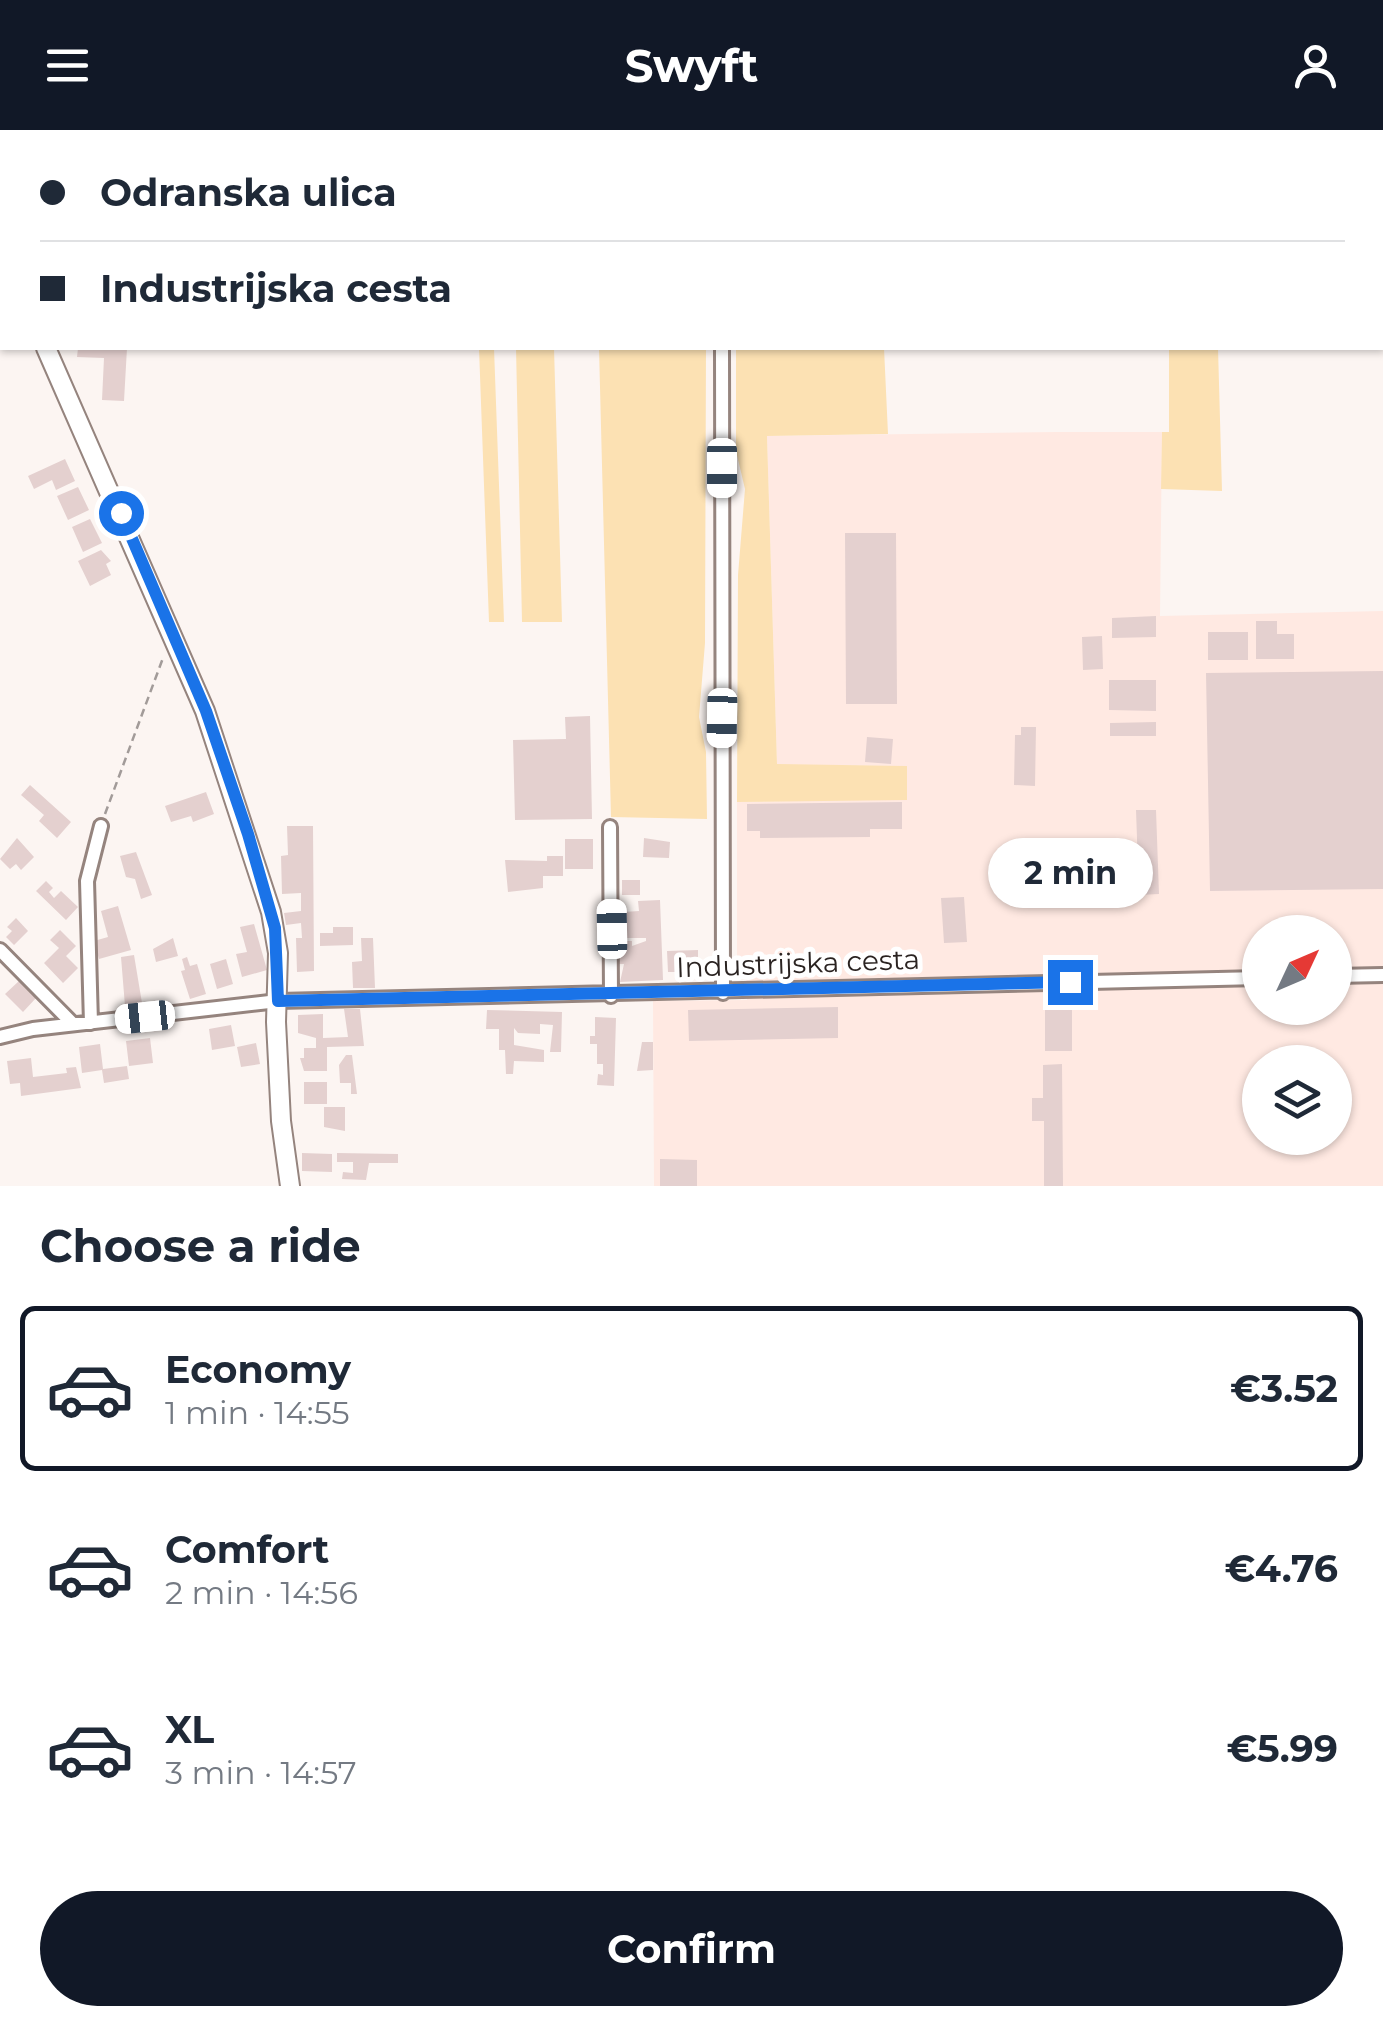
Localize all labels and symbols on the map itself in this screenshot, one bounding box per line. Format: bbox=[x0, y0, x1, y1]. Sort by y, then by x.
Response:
car bbox=[707, 438, 737, 498]
route start bbox=[99, 491, 144, 536]
car bbox=[706, 688, 738, 748]
callout: 2 min bbox=[988, 837, 1152, 907]
car bbox=[596, 899, 628, 959]
north arrow bbox=[1242, 915, 1352, 1025]
street label: Industrijska cesta bbox=[676, 942, 920, 984]
route end bbox=[1048, 960, 1093, 1005]
car bbox=[114, 999, 176, 1035]

